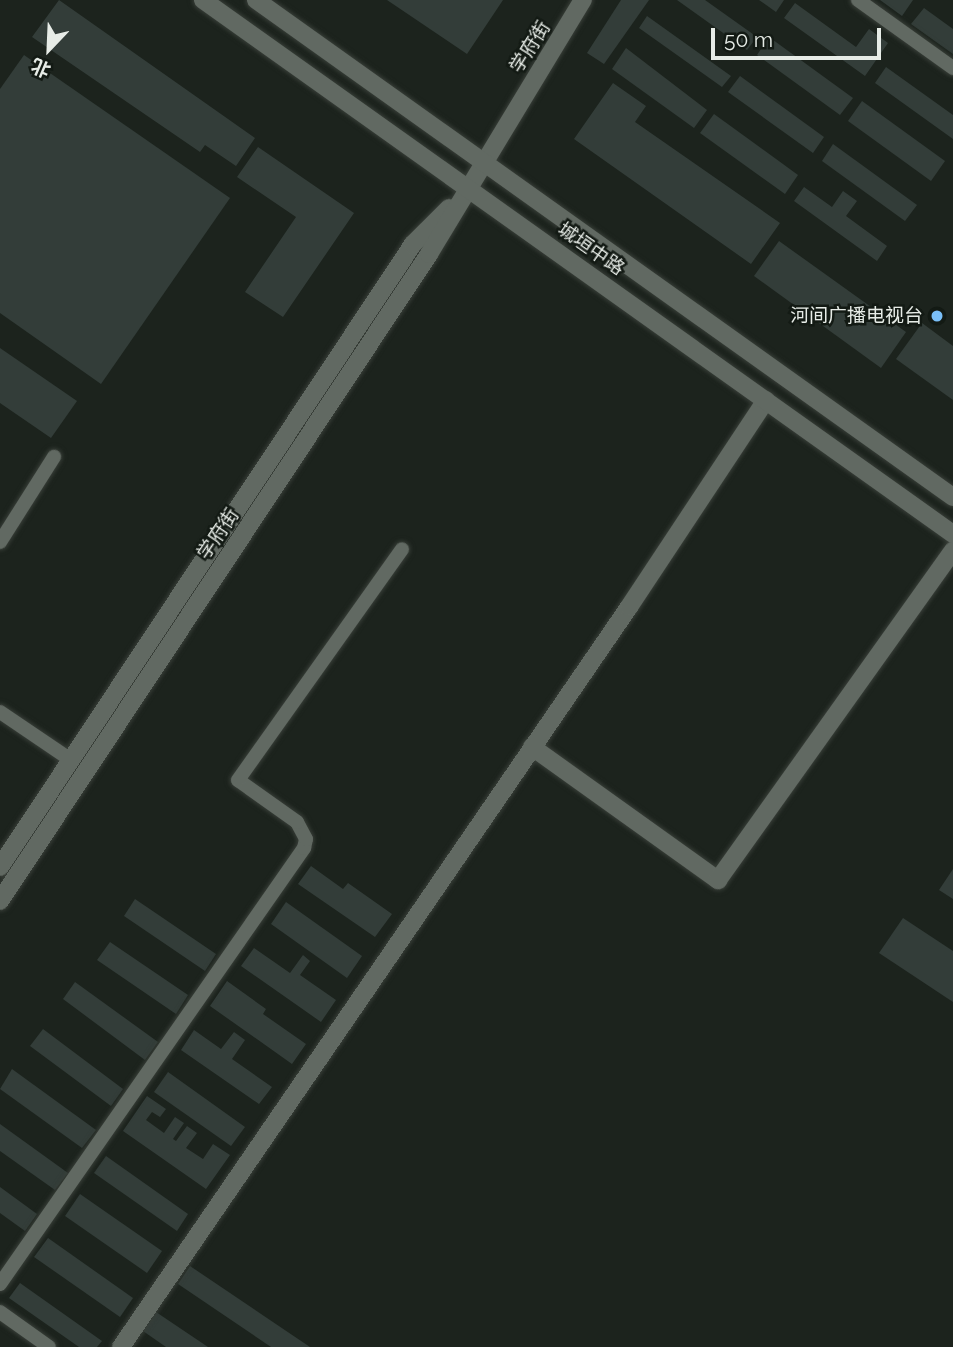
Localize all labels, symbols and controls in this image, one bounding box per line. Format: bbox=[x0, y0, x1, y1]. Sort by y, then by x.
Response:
north arrow bbox=[14, 14, 84, 84]
scale bar bbox=[715, 14, 885, 58]
street label: 学府街 bbox=[505, 17, 555, 77]
text: 50 m bbox=[724, 27, 773, 52]
text: 北 bbox=[28, 54, 54, 82]
street label: 城垣中路 bbox=[553, 218, 629, 280]
place label: 河间广播电视台 bbox=[790, 305, 923, 327]
marker: 河间广播电视台 bbox=[929, 308, 945, 324]
street label: 学府街 bbox=[193, 504, 243, 564]

